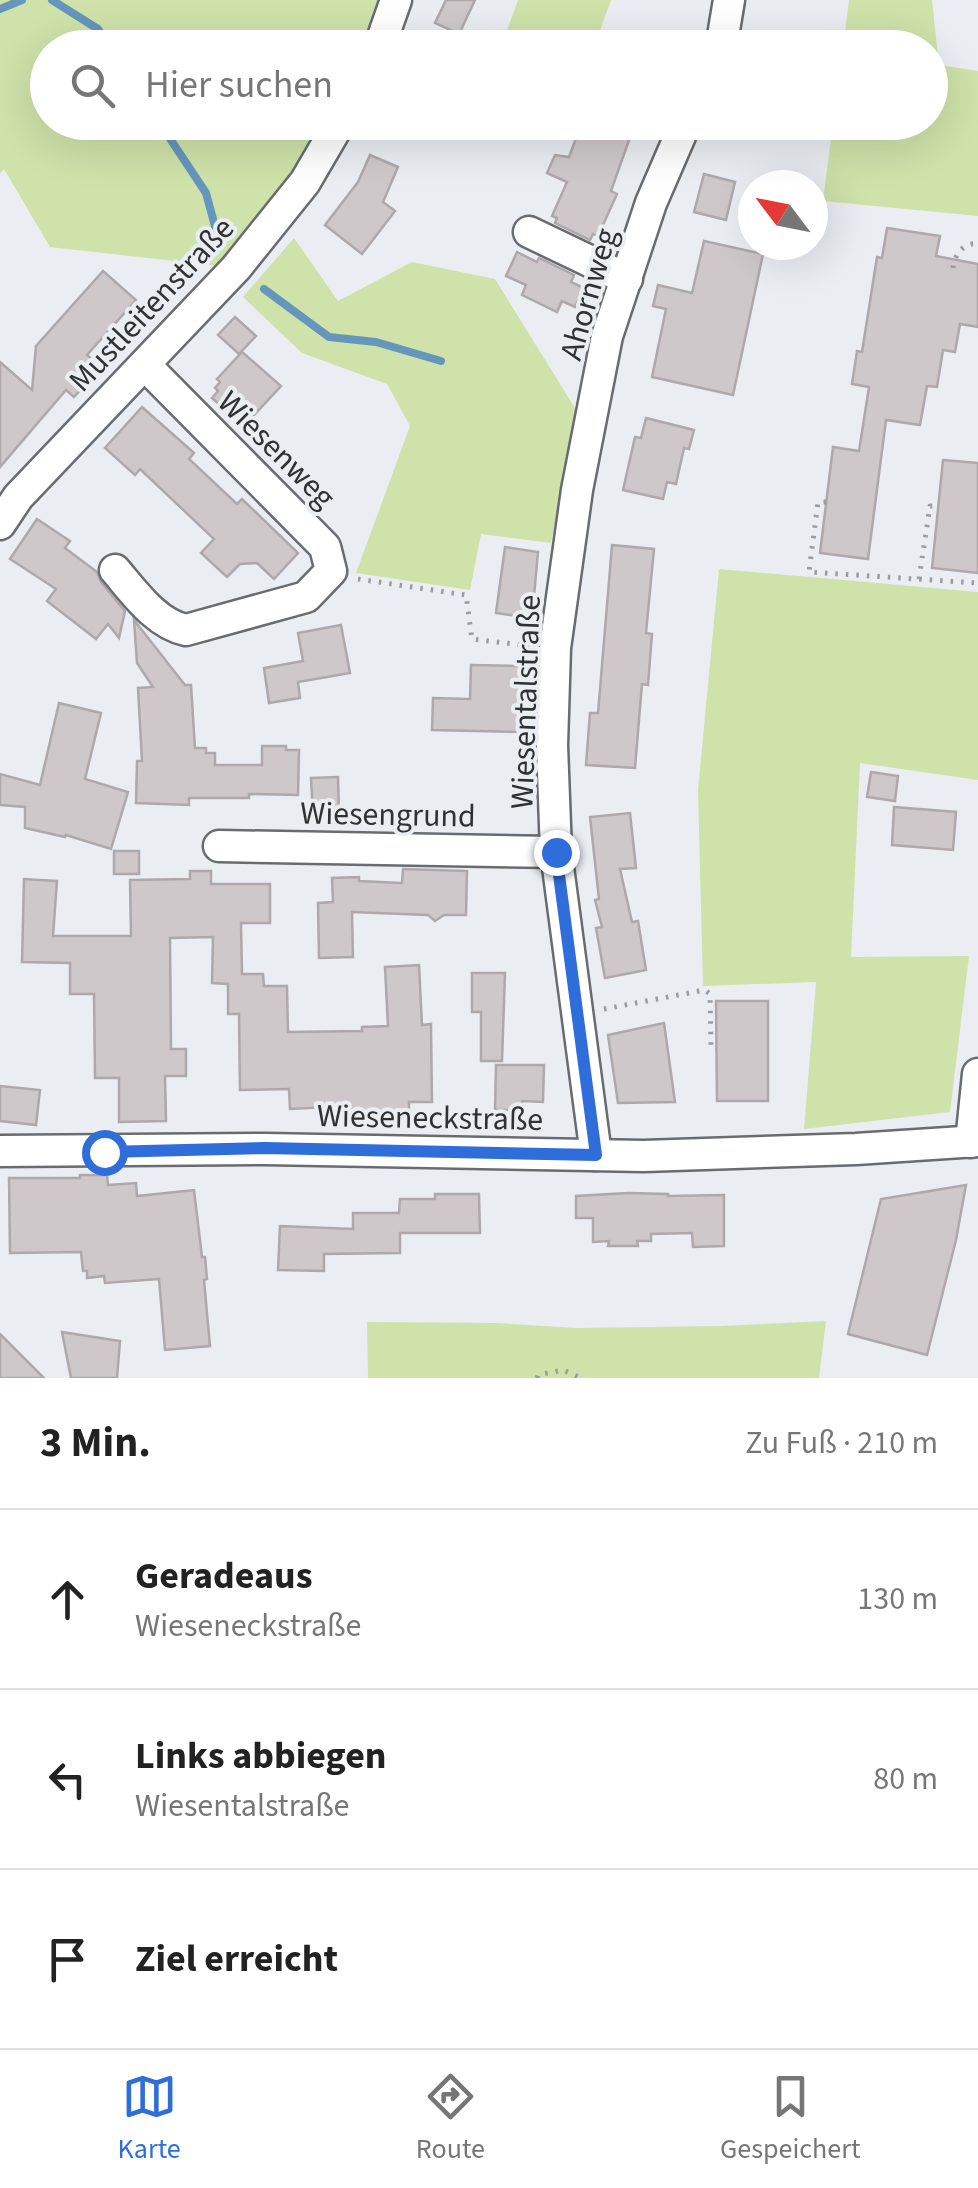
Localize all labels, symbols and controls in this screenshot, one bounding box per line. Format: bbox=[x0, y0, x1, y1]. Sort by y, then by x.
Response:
search box bbox=[30, 30, 948, 140]
icon: search bbox=[65, 58, 120, 113]
text: Hier suchen bbox=[145, 58, 333, 112]
north arrow bbox=[738, 170, 828, 260]
street label: Mustleitenstraße bbox=[58, 207, 245, 402]
street label: Ahornweg bbox=[548, 223, 630, 366]
street label: Wiesenweg bbox=[207, 380, 346, 519]
street label: Wiesentalstraße bbox=[499, 594, 553, 810]
street label: Wiesengrund bbox=[300, 790, 476, 840]
route end bbox=[534, 830, 580, 876]
street label: Wieseneckstraße bbox=[316, 1093, 544, 1143]
route start bbox=[82, 1130, 128, 1176]
text: 3 Min. bbox=[40, 1413, 151, 1473]
text: Zu Fuß · 210 m bbox=[745, 1420, 938, 1466]
text: Geradeaus bbox=[135, 1549, 313, 1603]
icon: ahead bbox=[40, 1572, 95, 1627]
text: 130 m bbox=[857, 1576, 938, 1622]
text: Wieseneckstraße bbox=[135, 1603, 361, 1649]
text: Links abbiegen bbox=[135, 1729, 387, 1783]
icon: left bbox=[40, 1752, 95, 1807]
text: 80 m bbox=[873, 1756, 938, 1802]
text: Wiesentalstraße bbox=[135, 1783, 349, 1829]
icon: arrive bbox=[40, 1932, 95, 1987]
text: Ziel erreicht bbox=[135, 1932, 338, 1986]
tab: Karte bbox=[118, 2069, 181, 2169]
tab: Route bbox=[416, 2069, 485, 2169]
tab: Gespeichert bbox=[720, 2069, 860, 2169]

